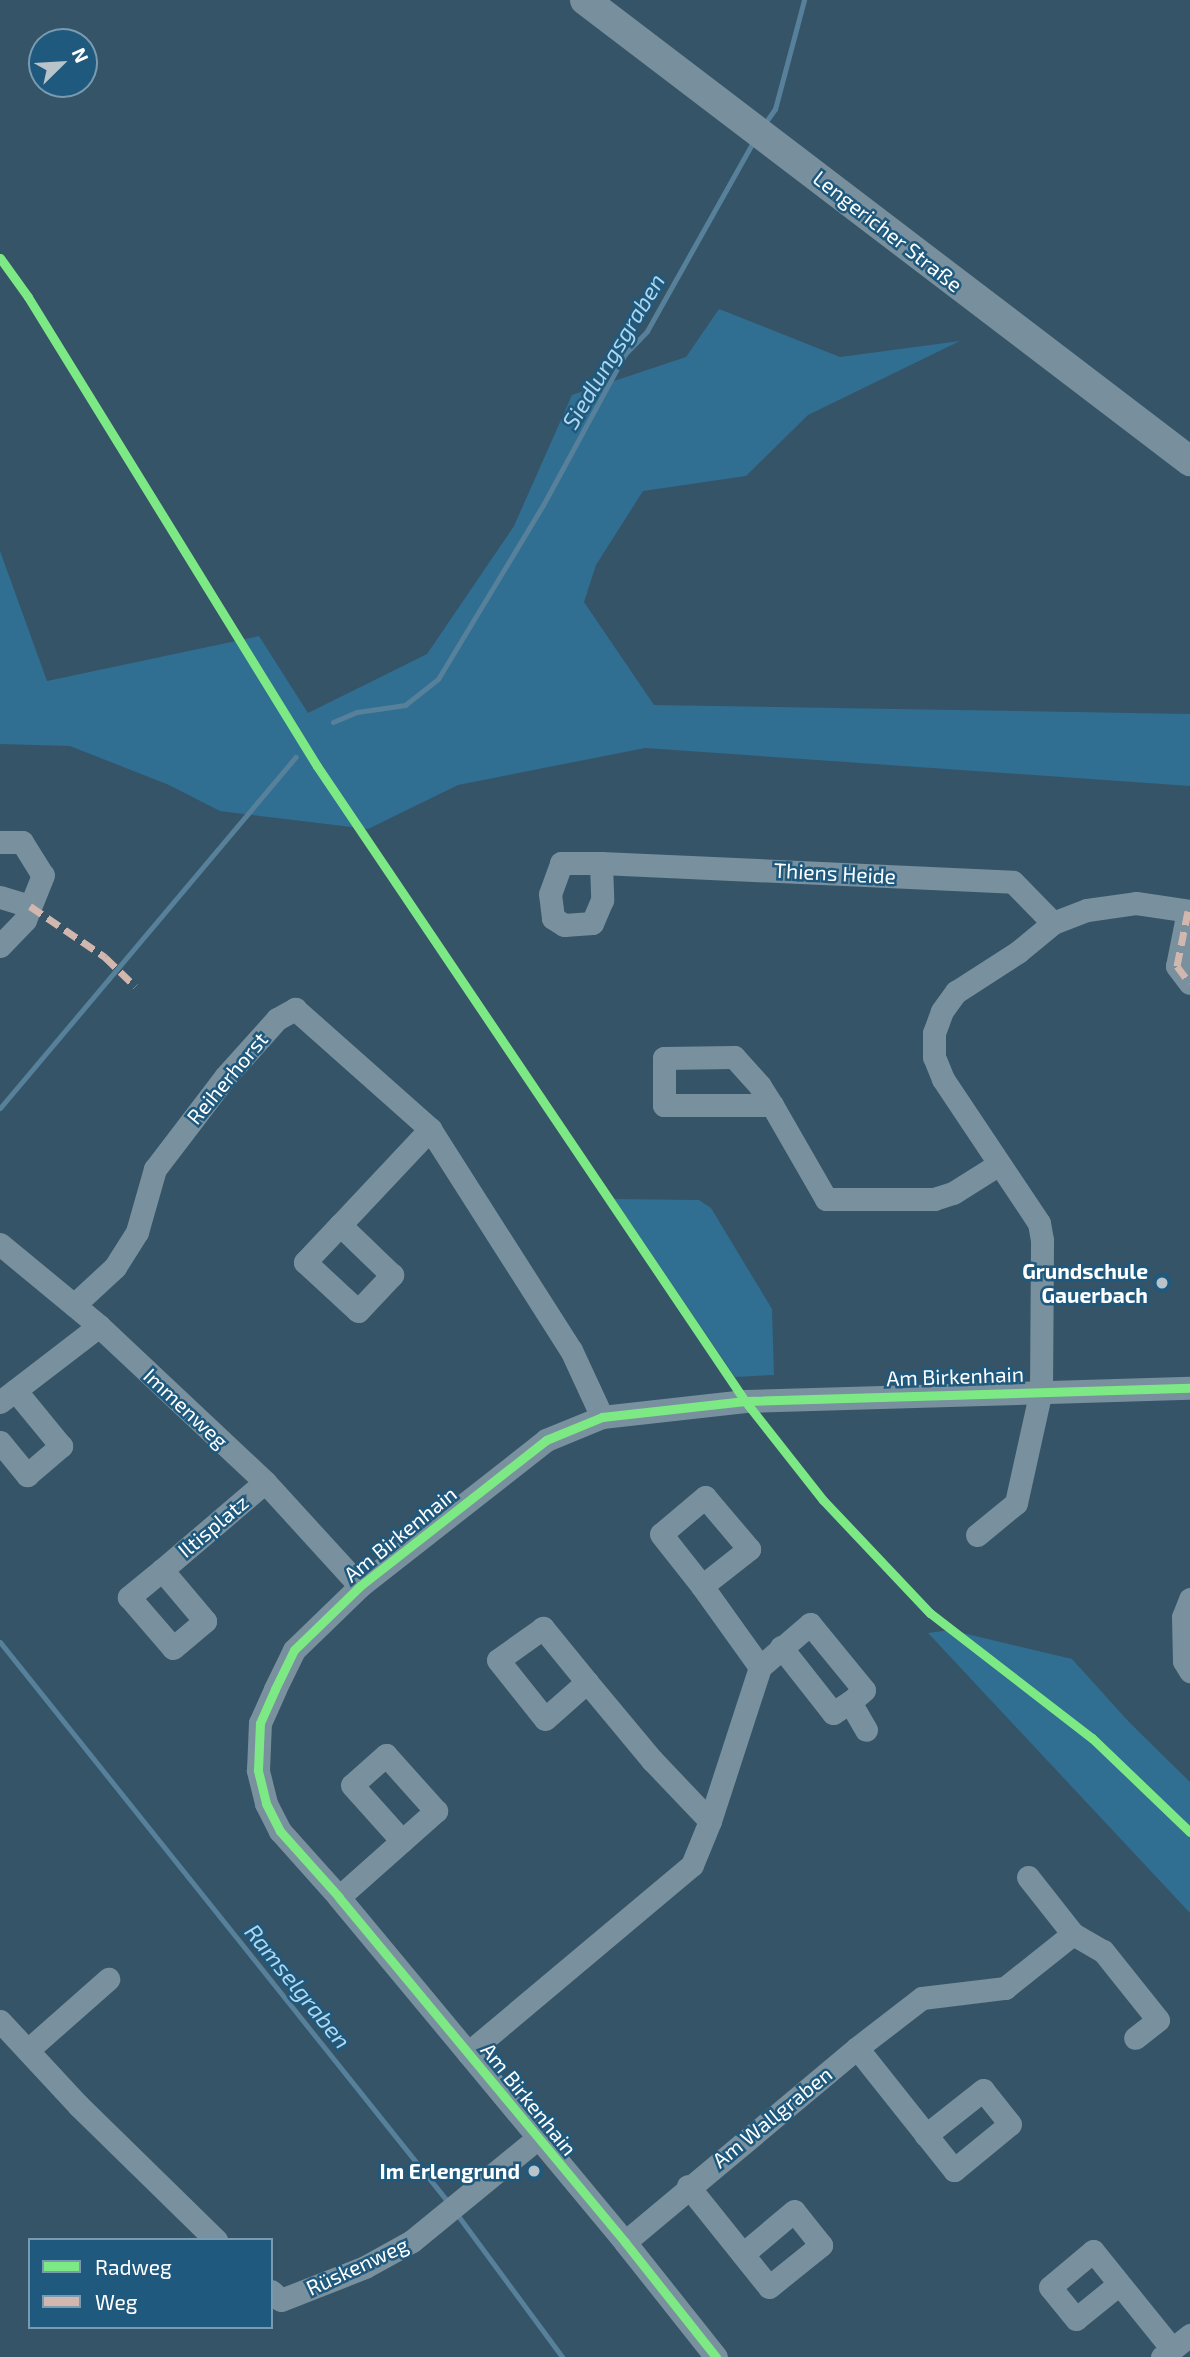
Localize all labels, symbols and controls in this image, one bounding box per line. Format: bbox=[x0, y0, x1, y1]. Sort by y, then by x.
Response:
north arrow bbox=[28, 28, 98, 98]
text: N bbox=[68, 44, 94, 66]
street label: Lengericher Straße bbox=[808, 165, 968, 297]
water label: Siedlungsgraben bbox=[556, 268, 670, 434]
street label: Thiens Heide bbox=[773, 857, 897, 889]
street label: Reiherhorst bbox=[181, 1027, 273, 1129]
place label: Grundschule Gauerbach bbox=[1022, 1258, 1148, 1308]
marker: Grundschule Gauerbach bbox=[1154, 1275, 1170, 1291]
street label: Am Birkenhain bbox=[886, 1361, 1024, 1391]
street label: Immenweg bbox=[139, 1363, 233, 1453]
street label: Am Birkenhain bbox=[339, 1481, 461, 1587]
street label: Iltisplatz bbox=[173, 1489, 253, 1563]
water label: Ramselgraben bbox=[239, 1918, 357, 2054]
street label: Am Birkenhain bbox=[476, 2038, 582, 2160]
street label: Am Wallgraben bbox=[707, 2061, 837, 2173]
place label: Im Erlengrund bbox=[380, 2158, 520, 2184]
marker: Im Erlengrund bbox=[526, 2163, 542, 2179]
street label: Rüskenweg bbox=[302, 2231, 412, 2301]
legend bbox=[28, 2238, 273, 2329]
text: Radweg bbox=[95, 2254, 172, 2279]
text: Weg bbox=[95, 2289, 138, 2314]

